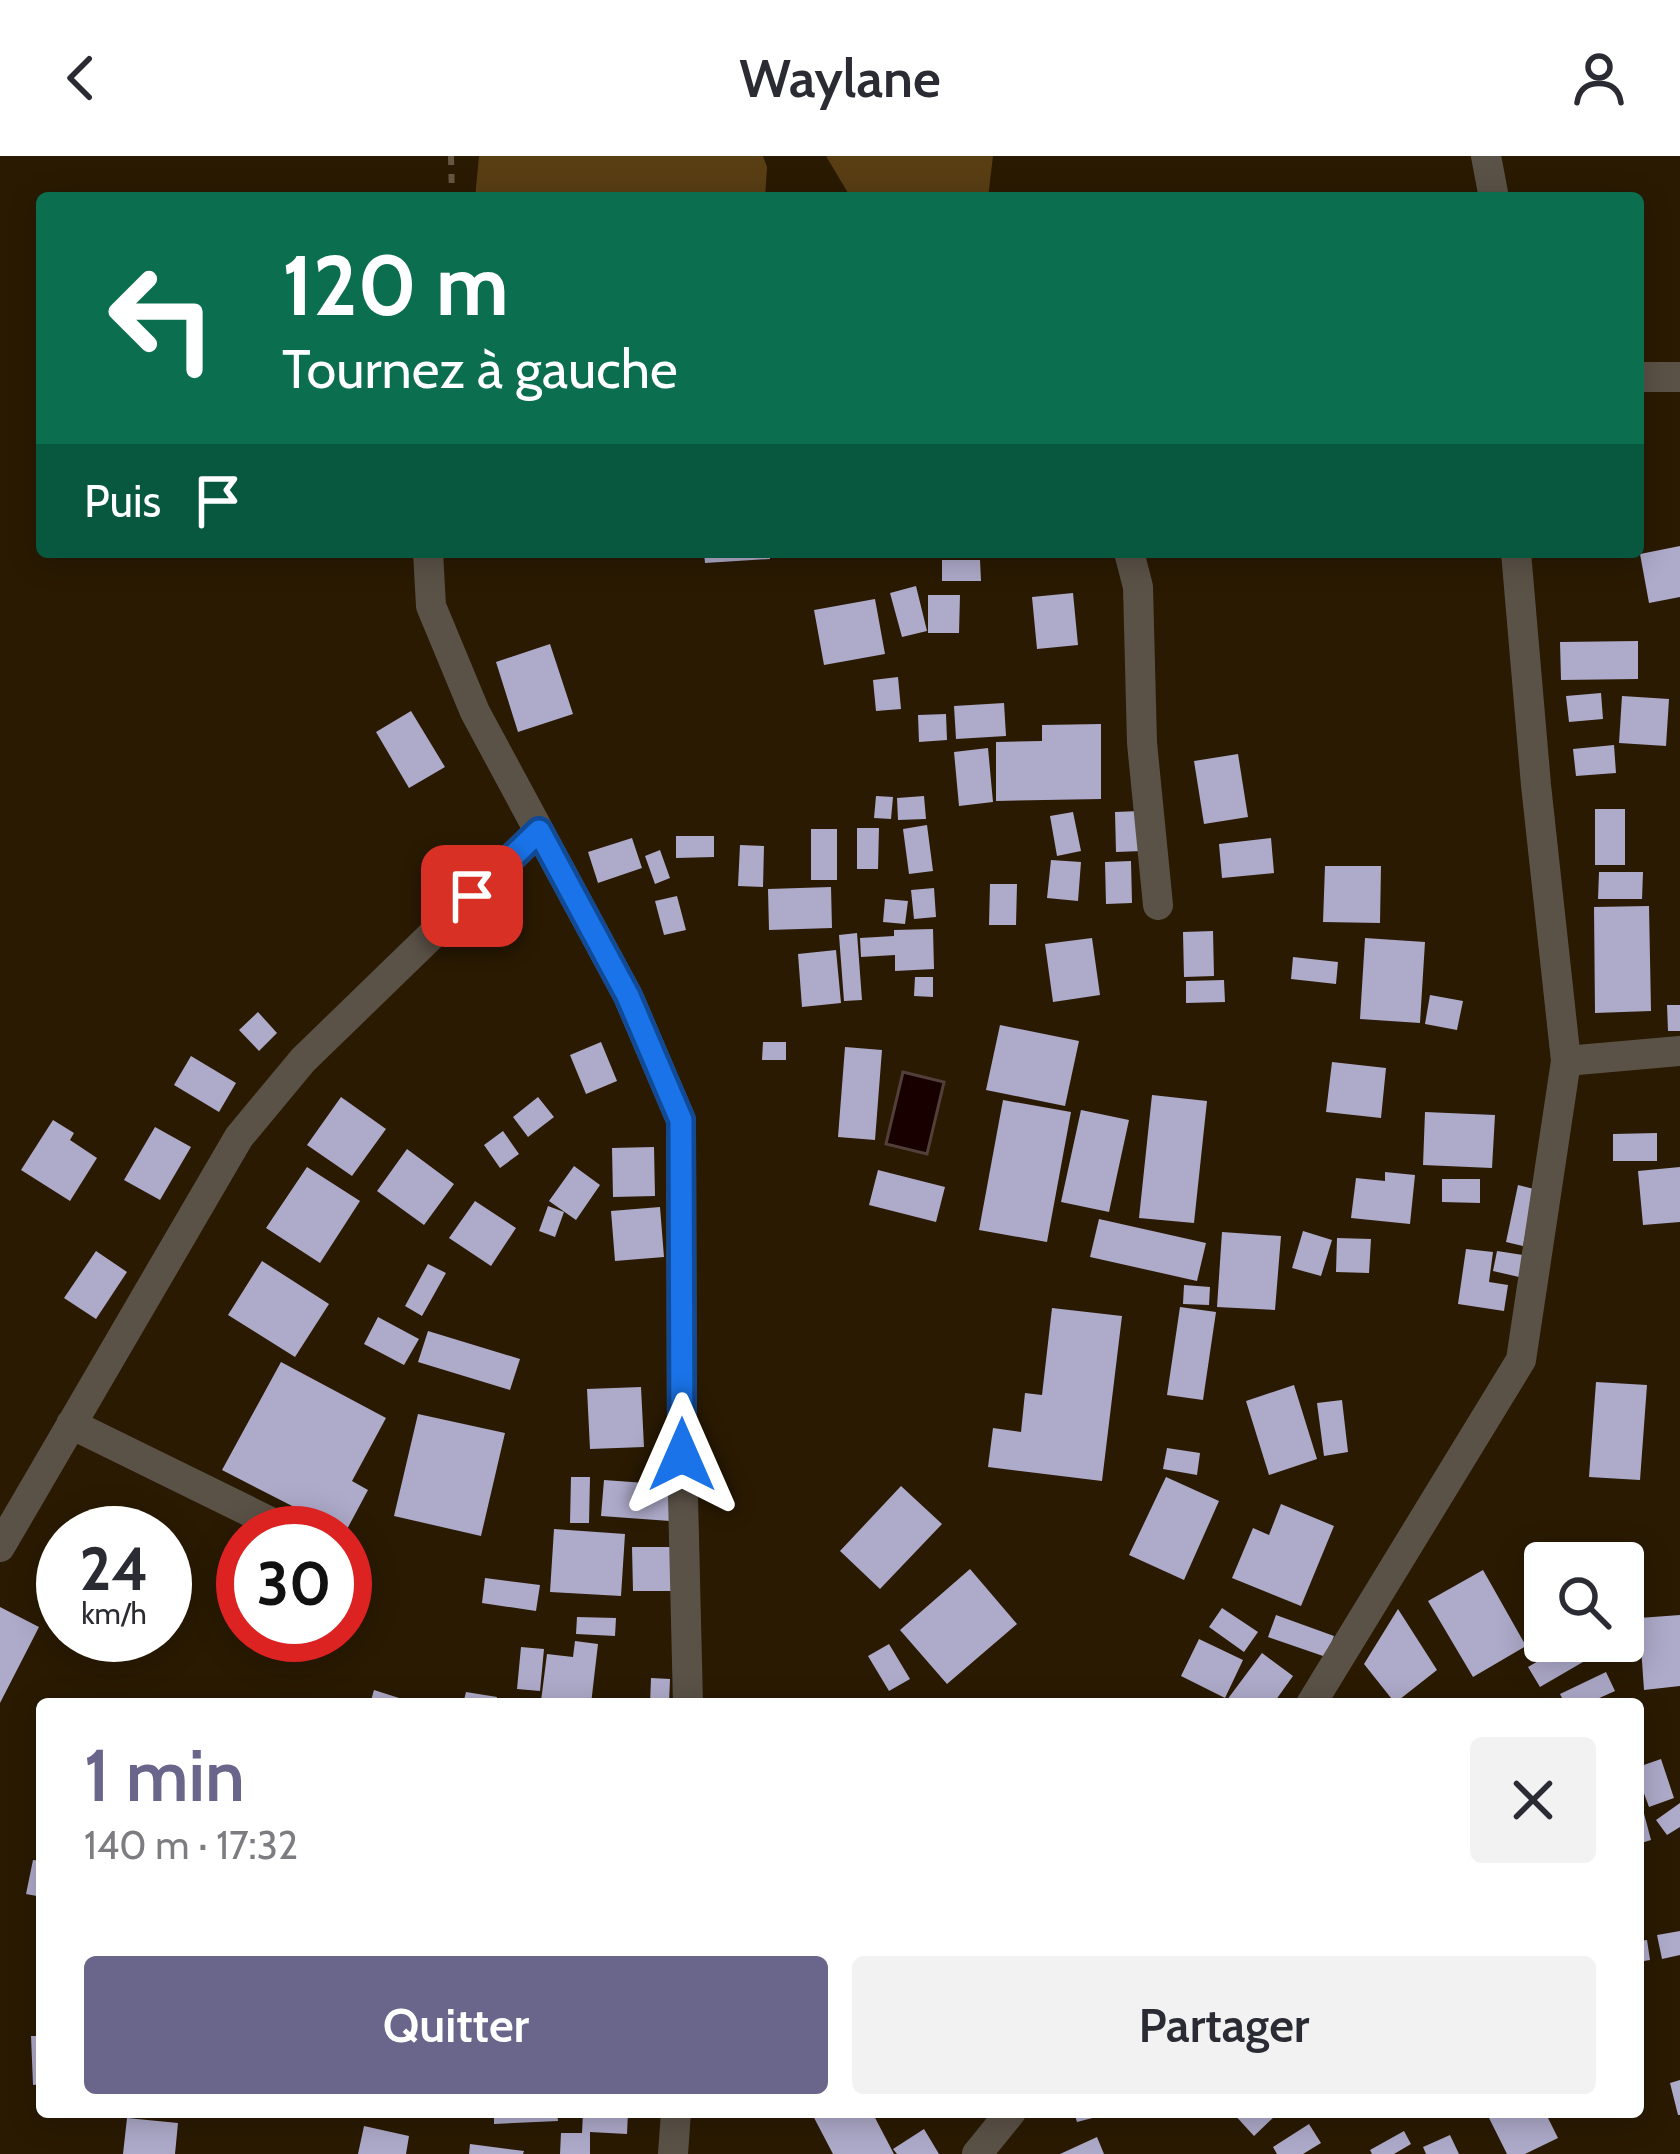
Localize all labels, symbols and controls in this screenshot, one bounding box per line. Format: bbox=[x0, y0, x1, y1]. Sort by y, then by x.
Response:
icon: back bbox=[48, 45, 114, 111]
text: Waylane bbox=[739, 45, 941, 111]
icon: person bbox=[1566, 45, 1632, 111]
text: 120 m bbox=[282, 234, 509, 336]
icon: left bbox=[84, 240, 240, 396]
text: Tournez à gauche bbox=[282, 336, 678, 402]
icon: arrive bbox=[185, 468, 251, 534]
text: Puis bbox=[84, 474, 161, 528]
pin bbox=[421, 845, 523, 947]
icon: arrive bbox=[439, 863, 505, 929]
position arrow bbox=[619, 1392, 745, 1518]
speed limit sign: 30 bbox=[216, 1506, 372, 1662]
text: 24 bbox=[80, 1532, 149, 1605]
map controls bbox=[1524, 1542, 1644, 1662]
button: search bbox=[1524, 1542, 1644, 1662]
text: km/h bbox=[81, 1595, 147, 1632]
text: 1 min bbox=[84, 1732, 245, 1819]
button: close bbox=[1470, 1737, 1596, 1863]
text: 140 m · 17:32 bbox=[84, 1821, 298, 1869]
button: Quitter bbox=[84, 1956, 828, 2094]
button: Partager bbox=[852, 1956, 1596, 2094]

